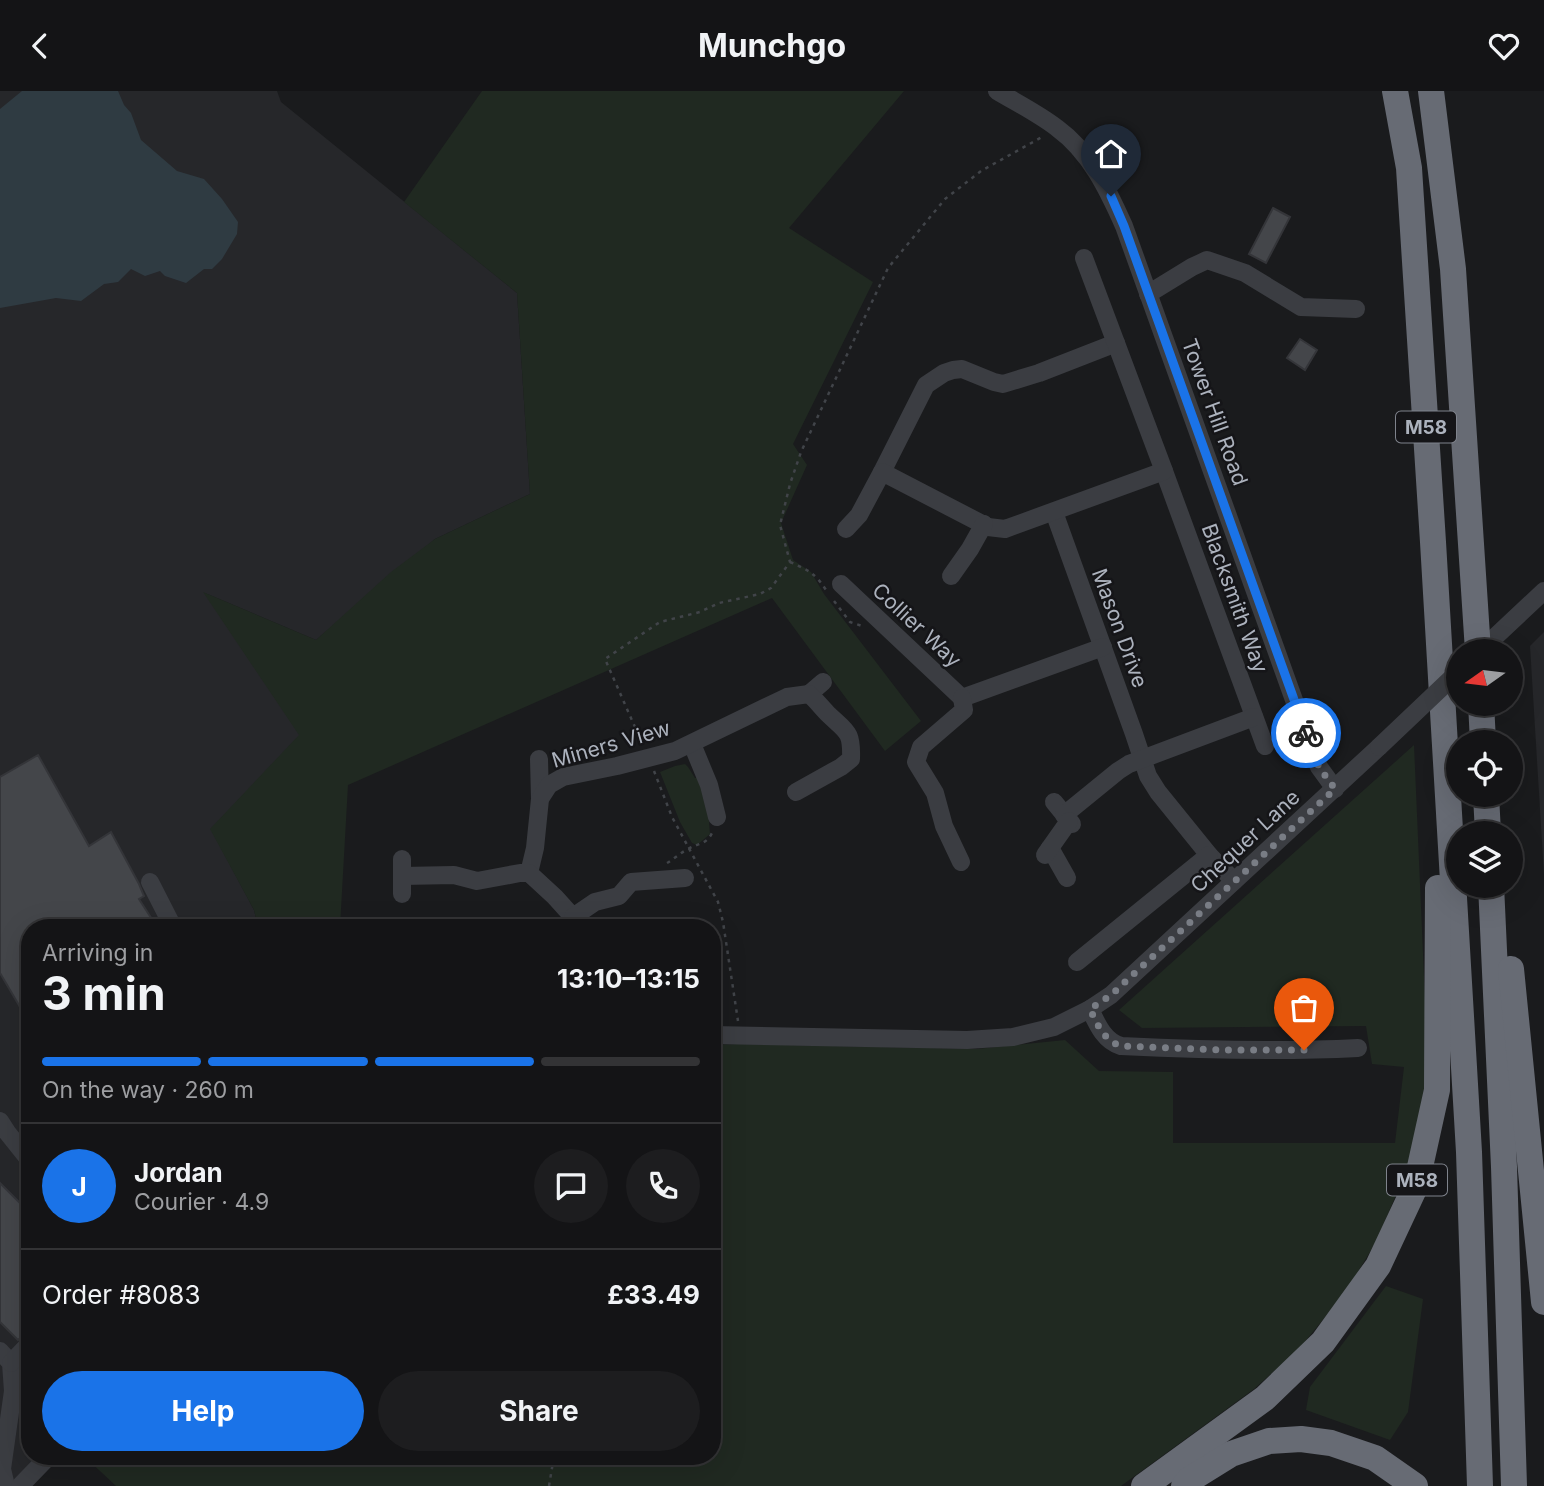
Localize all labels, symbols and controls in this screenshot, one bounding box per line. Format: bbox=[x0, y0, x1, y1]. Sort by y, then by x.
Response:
text: Munchgo bbox=[698, 26, 846, 65]
icon: back bbox=[21, 27, 59, 65]
icon: heart bbox=[1485, 27, 1523, 65]
pin bbox=[1081, 124, 1141, 196]
icon: home bbox=[1092, 135, 1130, 173]
street label: Tower Hill Road bbox=[1177, 335, 1253, 489]
road number: M58 bbox=[1396, 411, 1456, 443]
street label: Blacksmith Way bbox=[1196, 520, 1274, 676]
street label: Mason Drive bbox=[1087, 565, 1153, 691]
street label: Collier Way bbox=[867, 578, 967, 673]
north arrow bbox=[1446, 639, 1522, 716]
map controls bbox=[1446, 639, 1523, 898]
courier bbox=[1271, 698, 1341, 768]
icon: bike bbox=[1287, 714, 1325, 752]
street label: Miners View bbox=[549, 715, 673, 773]
button: locate bbox=[1446, 730, 1523, 807]
street label: Chequer Lane bbox=[1185, 784, 1305, 898]
button: layers bbox=[1446, 821, 1523, 898]
text: Arriving in bbox=[42, 939, 153, 967]
text: 13:10–13:15 bbox=[557, 963, 700, 994]
text: 3 min bbox=[42, 965, 166, 1021]
pin bbox=[1274, 978, 1334, 1050]
icon: bag bbox=[1285, 989, 1323, 1027]
text: On the way · 260 m bbox=[42, 1076, 254, 1104]
button: chat bbox=[534, 1149, 608, 1223]
button: phone bbox=[626, 1149, 700, 1223]
text: Jordan bbox=[134, 1157, 223, 1188]
road number: M58 bbox=[1387, 1165, 1447, 1196]
text: J bbox=[71, 1171, 87, 1202]
text: Courier · 4.9 bbox=[134, 1188, 269, 1216]
text: Order #8083 bbox=[42, 1279, 201, 1310]
text: £33.49 bbox=[607, 1279, 700, 1310]
button: Help bbox=[42, 1371, 364, 1451]
button: Share bbox=[378, 1371, 700, 1451]

